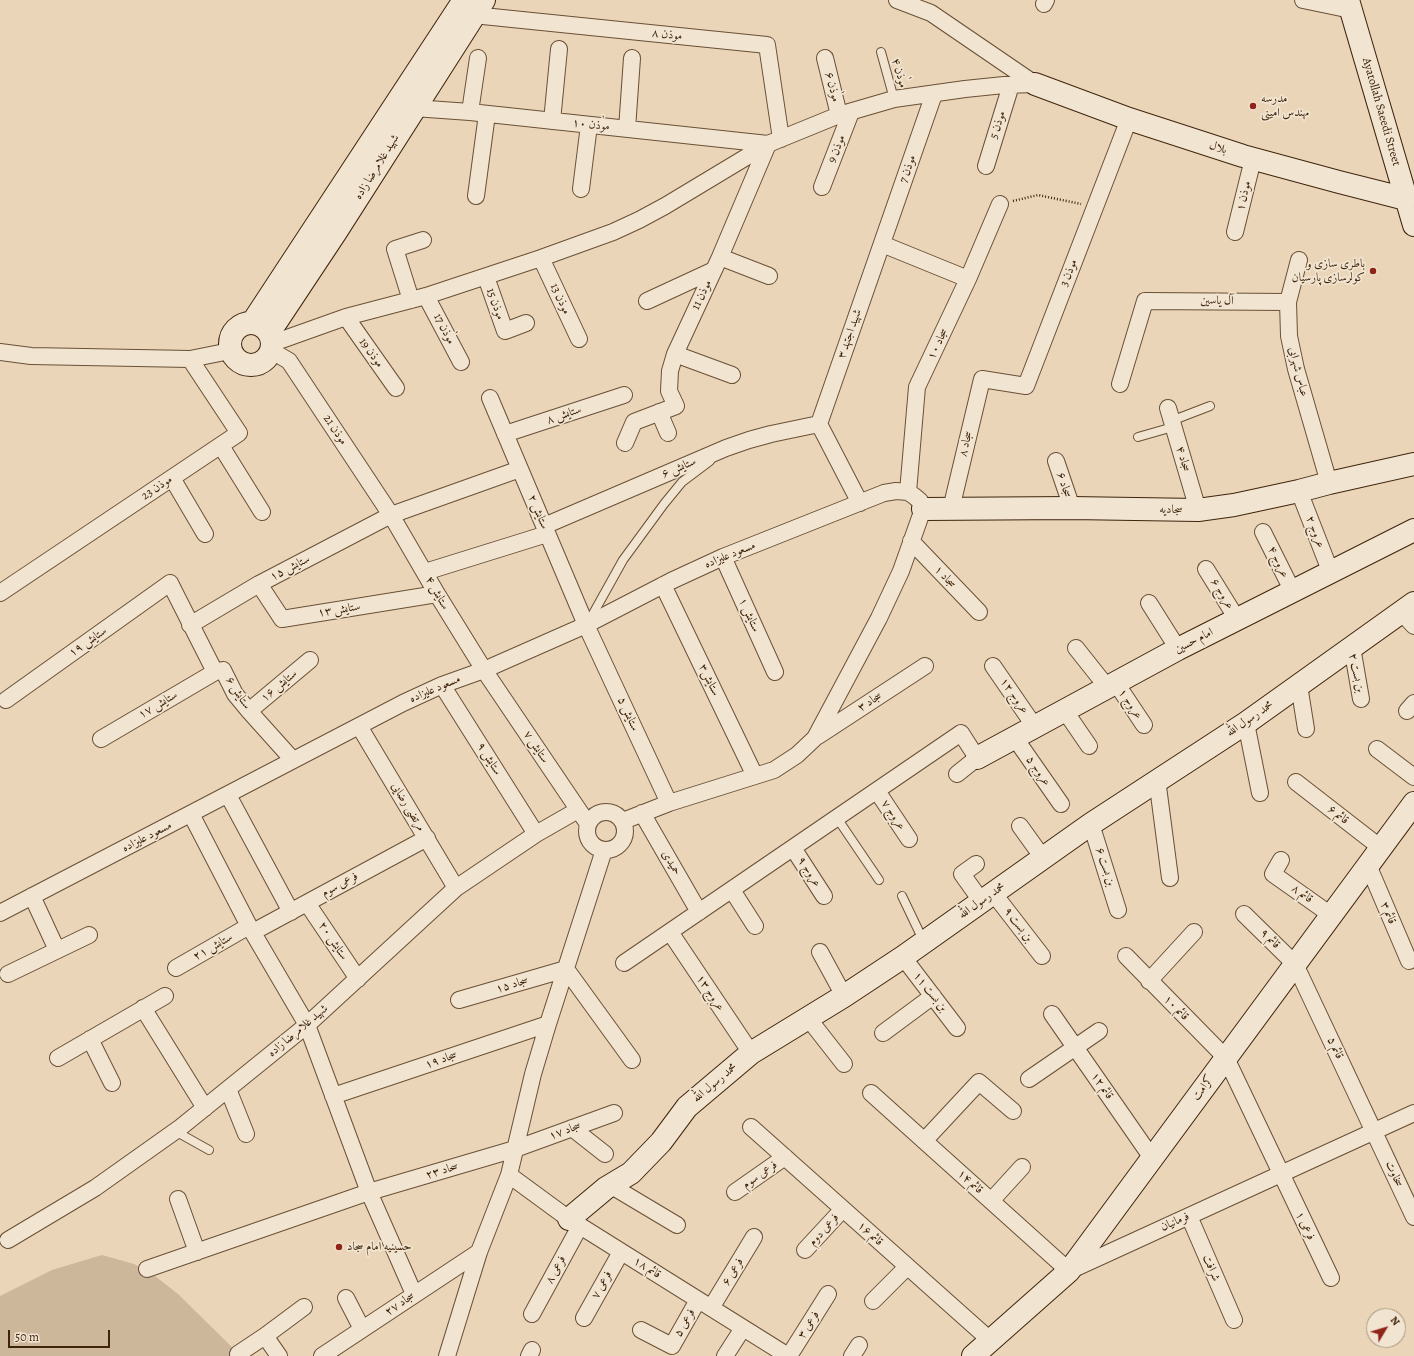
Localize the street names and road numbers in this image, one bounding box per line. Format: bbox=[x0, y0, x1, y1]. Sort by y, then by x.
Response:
street label: موذن ۸ bbox=[651, 26, 683, 44]
street label: موٰذن ۴ bbox=[888, 56, 910, 90]
street label: Ayatollah Saeedi Street bbox=[1359, 56, 1403, 168]
street label: موٰذن ۶ bbox=[821, 70, 843, 104]
street label: موذن 5 bbox=[987, 109, 1009, 141]
street label: موٰذن ۱۰ bbox=[572, 116, 610, 134]
street label: شهید غلامرضا زاده bbox=[351, 132, 403, 202]
street label: موذن 9 bbox=[825, 133, 849, 165]
street label: بلال bbox=[1207, 138, 1229, 158]
street label: موذن 7 bbox=[897, 153, 919, 185]
street label: موذن ۱ bbox=[1233, 179, 1255, 213]
street label: موذن 3 bbox=[1057, 257, 1081, 289]
street label: موذن 11 bbox=[689, 278, 715, 312]
street label: موذن 13 bbox=[547, 281, 573, 317]
street label: موذن 15 bbox=[483, 286, 507, 322]
street label: آل یاسین bbox=[1200, 294, 1234, 308]
street label: شهید اجتهد ۳ bbox=[835, 307, 865, 361]
street label: موٰذن 17 bbox=[430, 311, 458, 347]
street label: سجاد ۱۰ bbox=[925, 326, 951, 362]
street label: موذن 19 bbox=[355, 335, 387, 371]
street label: عباس شهرابی bbox=[1285, 346, 1311, 398]
street label: ستایش ۸ bbox=[545, 402, 583, 428]
street label: موذن 21 bbox=[320, 412, 350, 448]
street label: سجاد ۸ bbox=[956, 430, 976, 458]
street label: سجاد ۴ bbox=[1173, 445, 1193, 473]
street label: ستایش ۶ bbox=[660, 454, 698, 482]
street label: سجاد ۶ bbox=[1053, 470, 1075, 500]
street label: موذن 23 bbox=[139, 472, 175, 504]
street label: ستایش ۲ bbox=[524, 493, 552, 531]
street label: سجادیه bbox=[1159, 503, 1183, 517]
street label: عروج ۲ bbox=[1302, 514, 1328, 550]
street label: مسعود علیزاده bbox=[702, 538, 758, 572]
street label: عروج ۴ bbox=[1264, 544, 1292, 580]
street label: ستایش ۱۵ bbox=[268, 552, 312, 584]
street label: سجاد ۱ bbox=[931, 563, 959, 591]
street label: ستایش ۴ bbox=[422, 574, 452, 612]
street label: عروج ۶ bbox=[1207, 576, 1237, 612]
street label: ستایش ۱ bbox=[735, 596, 763, 634]
street label: ستایش ۱۳ bbox=[317, 600, 361, 620]
street label: ستایش ۱۹ bbox=[66, 624, 110, 660]
street label: امام حسین bbox=[1172, 625, 1216, 657]
street label: بن بست ۲ bbox=[1345, 652, 1367, 694]
street label: ستایش۳ bbox=[695, 662, 723, 698]
street label: ستایش ۱۶ bbox=[258, 667, 300, 705]
street label: مسعود علیزاده bbox=[407, 672, 463, 706]
street label: ستایش ۶ bbox=[222, 674, 254, 712]
street label: عروج ۱۲ bbox=[996, 675, 1032, 717]
street label: عروج ۱ bbox=[1115, 686, 1145, 722]
street label: ستایش ۱۷ bbox=[136, 688, 180, 722]
street label: سجاد ۳ bbox=[855, 689, 885, 715]
street label: ستایش ۵ bbox=[614, 695, 642, 733]
street label: محمد رسول الله bbox=[1224, 698, 1276, 740]
street label: ستایش ۷ bbox=[520, 728, 552, 766]
street label: ستایش ۹ bbox=[473, 740, 505, 778]
street label: عروج ۵ bbox=[1022, 753, 1054, 789]
street label: مرتضی رضایی bbox=[388, 780, 428, 834]
street label: عروج ۷ bbox=[878, 797, 908, 833]
street label: قائم ۶ bbox=[1325, 802, 1351, 828]
street label: مسعود علیزاده bbox=[120, 818, 174, 856]
street label: بن بست ۶ bbox=[1092, 846, 1118, 888]
street label: حمیدی bbox=[658, 848, 684, 878]
street label: عروج ۹ bbox=[794, 854, 824, 890]
street label: فرعی سوم bbox=[319, 869, 361, 901]
street label: محمد رسول الله bbox=[956, 880, 1008, 922]
street label: قائم ۸ bbox=[1289, 881, 1315, 907]
street label: قائم ۳ bbox=[1377, 900, 1399, 926]
street label: بن بست ۹ bbox=[1000, 905, 1036, 945]
street label: ستایش ۲۰ bbox=[315, 919, 351, 963]
street label: قائم ۹ bbox=[1257, 926, 1283, 952]
street label: ستایش ۲۱ bbox=[191, 930, 235, 964]
street label: بن بست ۱۱ bbox=[910, 969, 950, 1015]
street label: عروج ۱۳ bbox=[693, 972, 727, 1014]
street label: سجاد ۱۵ bbox=[494, 974, 530, 996]
street label: قائم ۱۰ bbox=[1160, 992, 1192, 1024]
street label: شهید غلامرضا زاده bbox=[265, 1002, 331, 1060]
street label: قائم ۵ bbox=[1324, 1035, 1346, 1061]
street label: سجاد ۱۹ bbox=[423, 1048, 459, 1072]
street label: محمد رسول الله bbox=[690, 1060, 740, 1106]
street label: قائم ۱۲ bbox=[1088, 1070, 1116, 1102]
street label: کرامت bbox=[1189, 1072, 1217, 1104]
street label: سجاد ۱۷ bbox=[547, 1119, 583, 1143]
street label: فرعی سوم bbox=[740, 1158, 780, 1192]
street label: سحاد ۲۳ bbox=[424, 1159, 460, 1183]
street label: سخاوت bbox=[1382, 1159, 1406, 1189]
street label: قائم ۱۴ bbox=[954, 1167, 986, 1197]
street label: فرمانیان bbox=[1158, 1209, 1192, 1235]
street label: فرعی ۱ bbox=[1292, 1209, 1318, 1243]
street label: فرعی دوم bbox=[806, 1211, 842, 1249]
street label: قائم ۱۶ bbox=[854, 1219, 886, 1249]
street label: فرعی ۸ bbox=[543, 1253, 569, 1287]
street label: شرافت bbox=[1199, 1253, 1223, 1283]
street label: قائم ۱۸ bbox=[631, 1254, 663, 1282]
street label: فرعی ۶ bbox=[719, 1255, 747, 1289]
street label: فرعی ۷ bbox=[588, 1268, 616, 1302]
street label: سجاد ۲۷ bbox=[382, 1289, 418, 1319]
street label: فرعی ۵ bbox=[671, 1306, 699, 1340]
street label: فرعی ۳ bbox=[795, 1308, 823, 1342]

